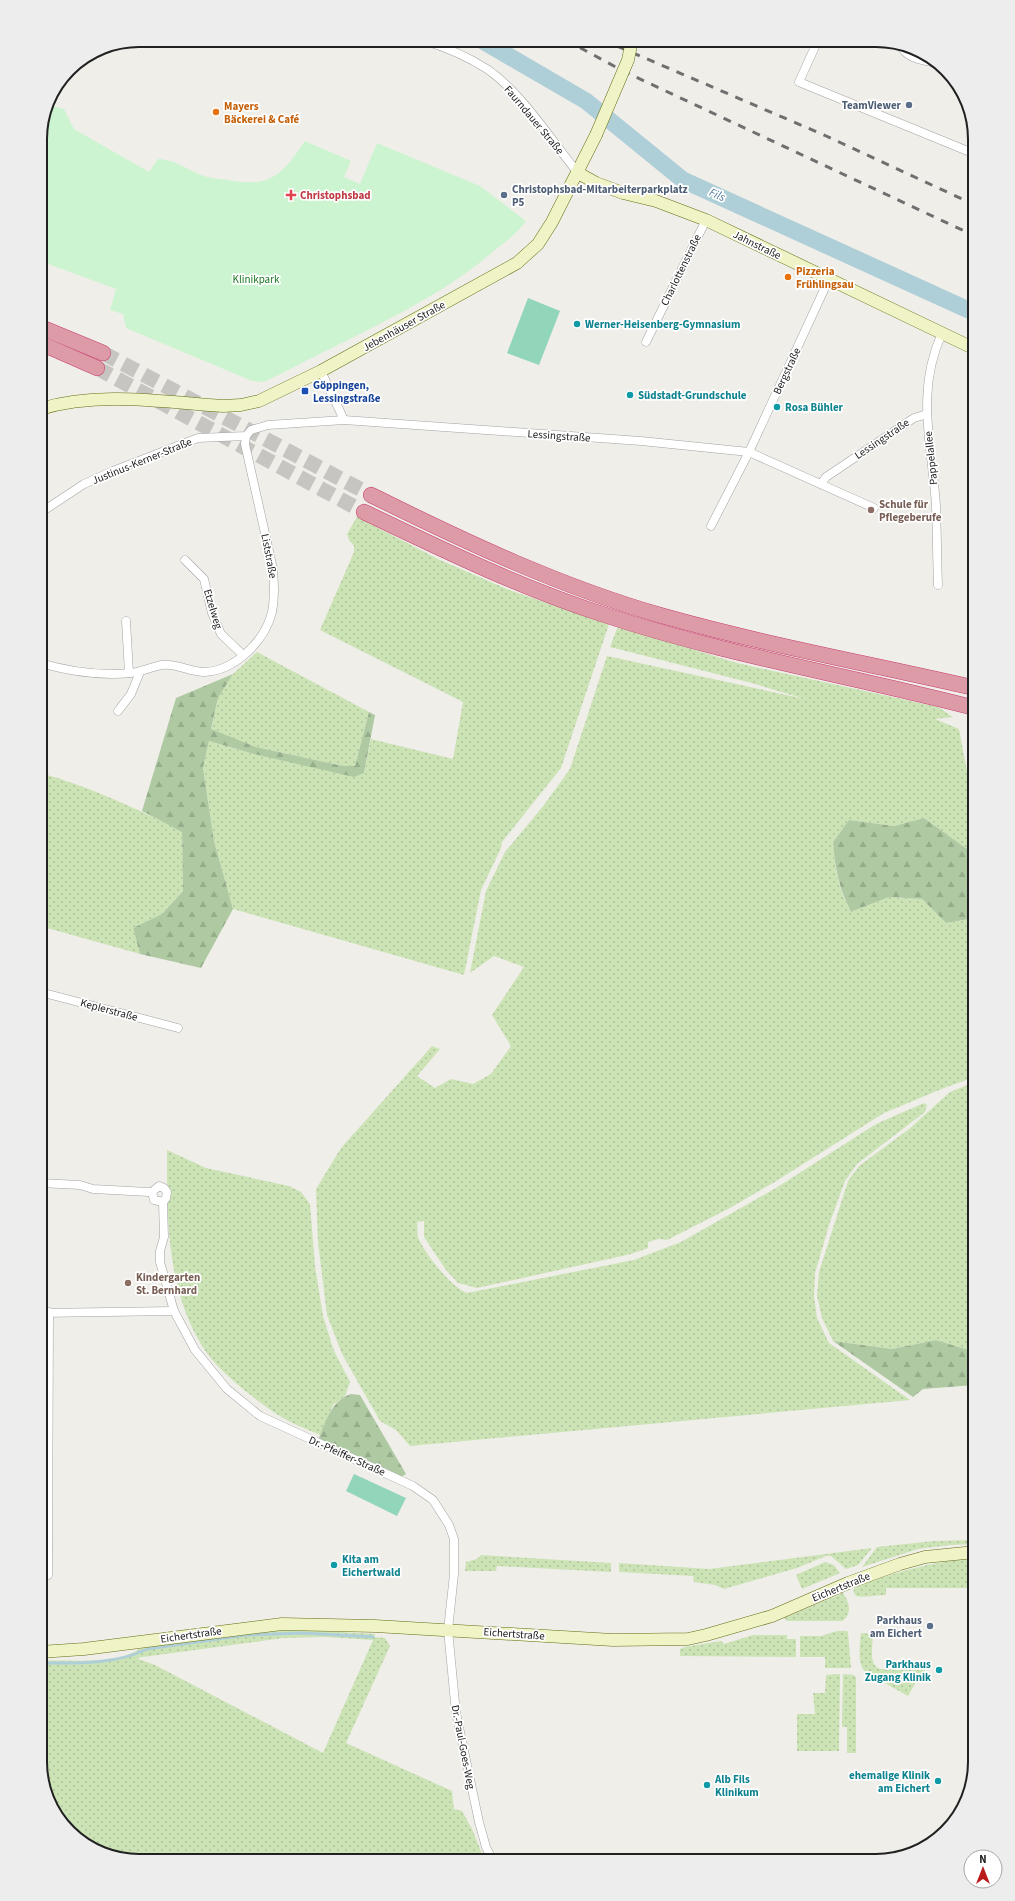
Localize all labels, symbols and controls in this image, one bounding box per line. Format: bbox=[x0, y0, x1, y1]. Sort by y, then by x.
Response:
street label: Faurndauer Straße bbox=[501, 82, 568, 158]
place label: TeamViewer bbox=[842, 98, 902, 113]
place label: Mayers Bäckerei & Café bbox=[224, 99, 300, 127]
marker: TeamViewer bbox=[904, 100, 914, 110]
marker: Mayers Bäckerei & Café bbox=[211, 107, 221, 117]
place label: Christophsbad-Mitarbeiterparkplatz P5 bbox=[512, 182, 688, 210]
water label: Fils bbox=[706, 184, 728, 206]
place label: Christophsbad bbox=[300, 188, 371, 203]
marker: Christophsbad bbox=[285, 189, 297, 201]
marker: Christophsbad-Mitarbeiterparkplatz P5 bbox=[499, 190, 509, 200]
street label: Jahnstraße bbox=[730, 227, 784, 263]
street label: Charlottenstraße bbox=[657, 231, 705, 308]
place label: Pizzeria Frühlingsau bbox=[796, 264, 854, 292]
park label: Klinikpark bbox=[233, 272, 280, 287]
marker: Pizzeria Frühlingsau bbox=[783, 272, 793, 282]
street label: Jebenhäuser Straße bbox=[360, 297, 448, 355]
place label: Werner-Heisenberg-Gymnasium bbox=[585, 317, 740, 332]
marker: Werner-Heisenberg-Gymnasium bbox=[572, 319, 582, 329]
street label: Bergstraße bbox=[770, 345, 805, 397]
place label: Göppingen, Lessingstraße bbox=[313, 378, 381, 406]
marker: Göppingen, Lessingstraße bbox=[300, 386, 310, 396]
place label: Südstadt-Grundschule bbox=[638, 388, 747, 403]
marker: Südstadt-Grundschule bbox=[625, 390, 635, 400]
place label: Rosa Bühler bbox=[785, 400, 844, 415]
marker: Rosa Bühler bbox=[772, 402, 782, 412]
street label: Lessingstraße bbox=[852, 415, 913, 463]
street label: Lessingstraße bbox=[527, 426, 592, 446]
street label: Pappelallee bbox=[921, 430, 941, 486]
street label: Justinus-Kerner-Straße bbox=[90, 434, 195, 488]
place label: Schule für Pflegeberufe bbox=[879, 497, 942, 525]
marker: Schule für Pflegeberufe bbox=[866, 505, 876, 515]
street label: Liststraße bbox=[257, 532, 281, 580]
street label: Etzelweg bbox=[200, 587, 226, 631]
street label: Keplerstraße bbox=[79, 995, 140, 1025]
place label: Kindergarten St. Bernhard bbox=[136, 1270, 200, 1298]
marker: Kindergarten St. Bernhard bbox=[123, 1278, 133, 1288]
street label: Dr.-Pfeiffer-Straße bbox=[306, 1432, 388, 1480]
place label: Kita am Eichertwald bbox=[342, 1552, 400, 1580]
marker: Kita am Eichertwald bbox=[329, 1560, 339, 1570]
street label: Eichertstraße bbox=[810, 1568, 873, 1605]
place label: Parkhaus am Eichert bbox=[870, 1613, 923, 1641]
marker: Parkhaus am Eichert bbox=[925, 1621, 935, 1631]
street label: Eichertstraße bbox=[160, 1623, 223, 1647]
street label: Eichertstraße bbox=[483, 1624, 546, 1644]
place label: Parkhaus Zugang Klinik bbox=[865, 1657, 931, 1685]
marker: Parkhaus Zugang Klinik bbox=[934, 1665, 944, 1675]
street label: Dr.-Paul-Goes-Weg bbox=[447, 1704, 479, 1791]
place label: ehemalige Klinik am Eichert bbox=[849, 1768, 931, 1796]
place label: Alb Fils Klinikum bbox=[714, 1772, 759, 1800]
marker: ehemalige Klinik am Eichert bbox=[933, 1776, 943, 1786]
marker: Alb Fils Klinikum bbox=[702, 1780, 712, 1790]
north arrow bbox=[963, 1849, 1003, 1889]
text: N bbox=[979, 1852, 987, 1867]

